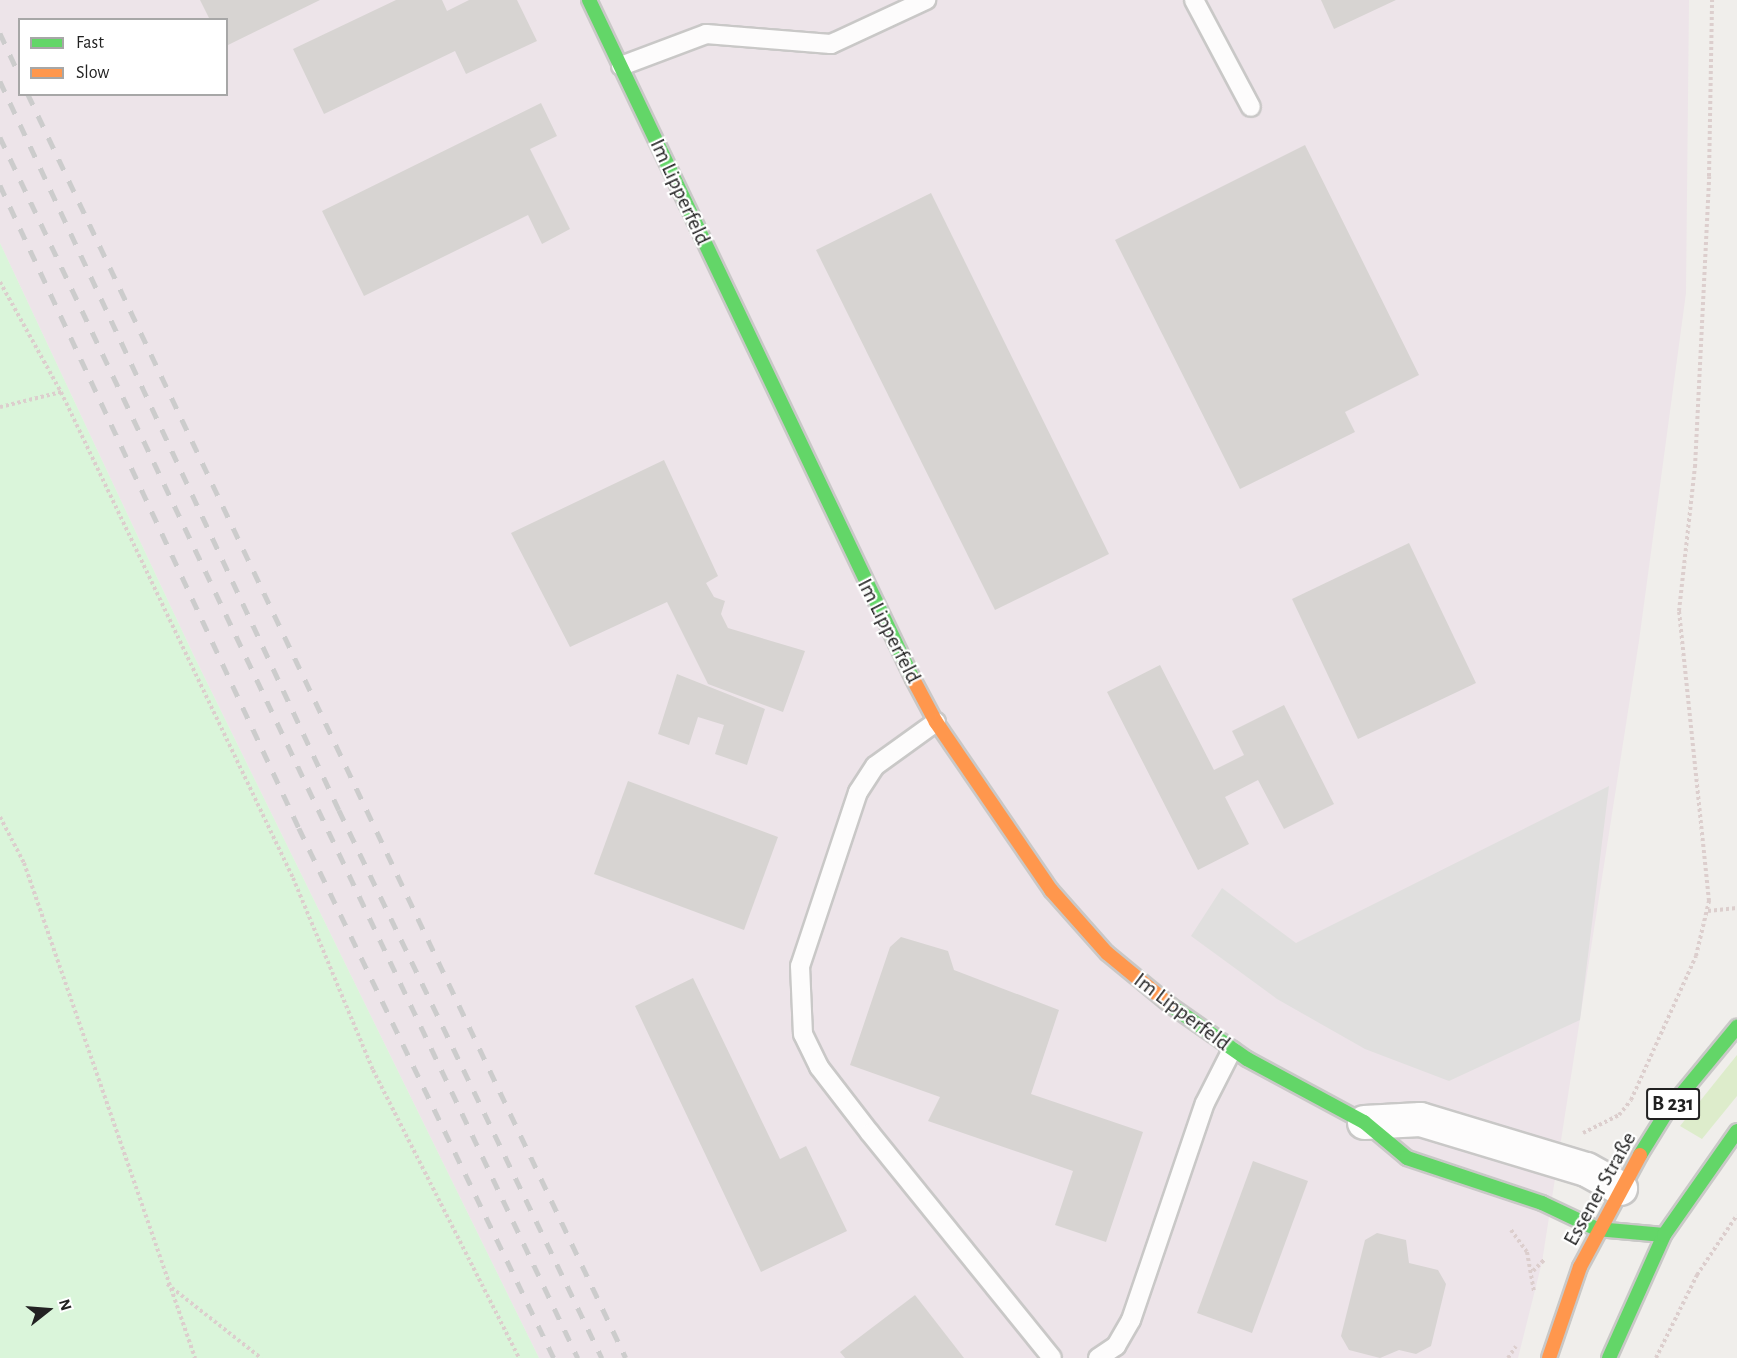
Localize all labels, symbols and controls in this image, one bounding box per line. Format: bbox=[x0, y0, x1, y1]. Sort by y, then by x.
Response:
legend bbox=[18, 18, 228, 96]
text: Fast bbox=[76, 34, 104, 52]
text: Slow bbox=[76, 64, 109, 82]
street label: Im Lipperfeld bbox=[644, 135, 716, 249]
street label: Im Lipperfeld bbox=[851, 574, 927, 688]
street label: Im Lipperfeld bbox=[1128, 967, 1236, 1057]
road number: B 231 bbox=[1646, 1086, 1700, 1122]
street label: Essener Straße bbox=[1558, 1127, 1642, 1251]
north arrow bbox=[18, 1280, 78, 1340]
text: N bbox=[56, 1297, 74, 1312]

